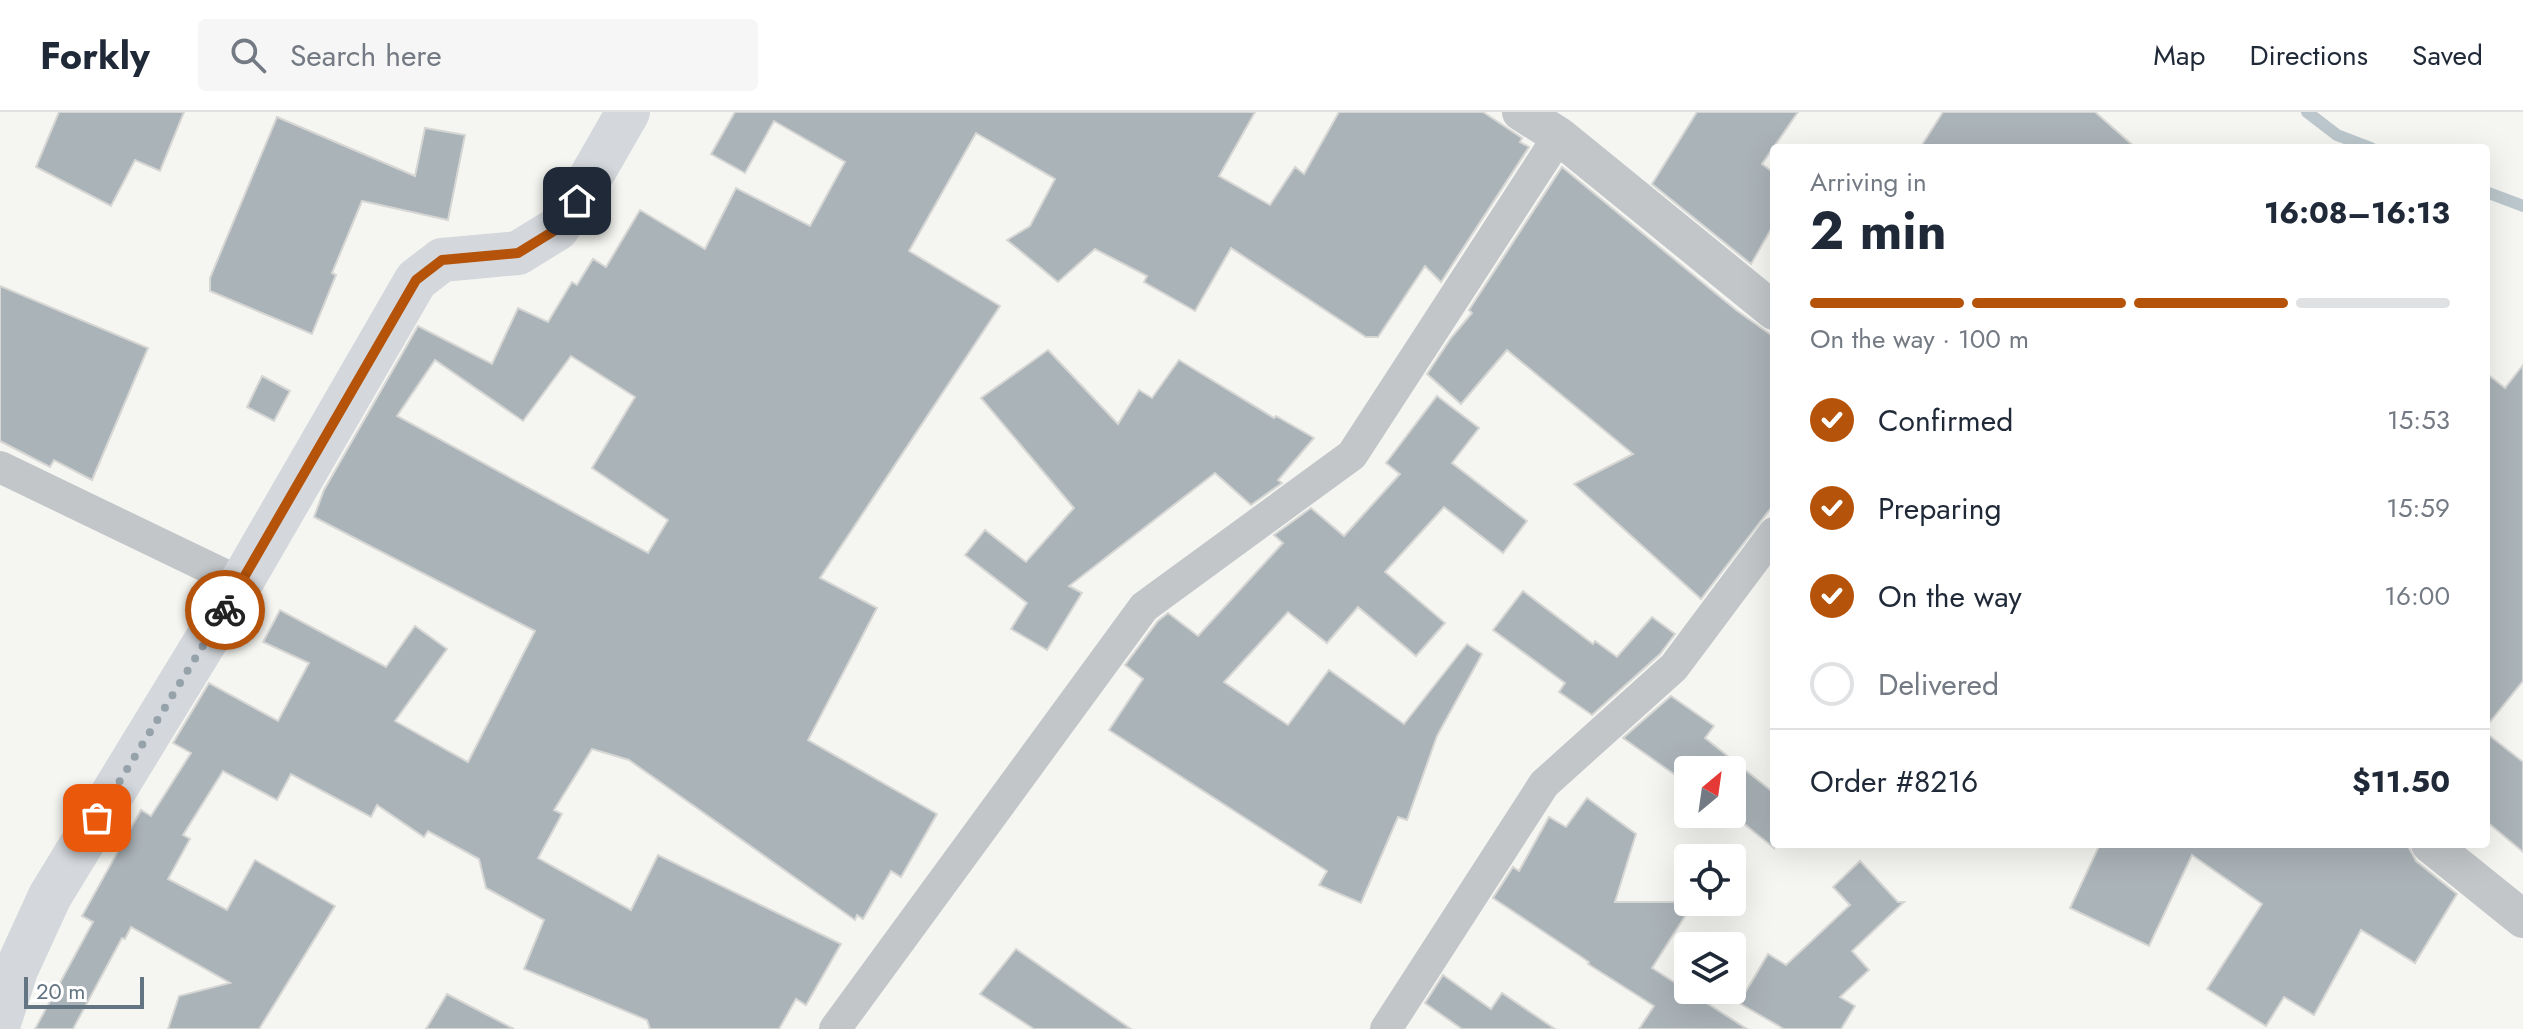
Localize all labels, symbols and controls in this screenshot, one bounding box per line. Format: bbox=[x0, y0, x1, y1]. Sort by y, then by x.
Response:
search box bbox=[198, 19, 758, 91]
text: Forkly bbox=[40, 28, 150, 83]
icon: search bbox=[226, 33, 270, 77]
text: Search here bbox=[290, 34, 442, 77]
text: Map bbox=[2153, 35, 2205, 76]
text: Directions bbox=[2249, 35, 2368, 76]
text: Saved bbox=[2412, 35, 2483, 76]
text: Arriving in bbox=[1810, 163, 1927, 201]
pin bbox=[543, 167, 611, 235]
icon: home bbox=[555, 179, 599, 223]
text: 16:08–16:13 bbox=[2264, 191, 2450, 234]
text: 2 min bbox=[1810, 193, 1947, 269]
text: On the way · 100 m bbox=[1810, 320, 2029, 358]
icon: check bbox=[1810, 398, 1854, 442]
text: Confirmed bbox=[1878, 399, 2013, 442]
text: 15:53 bbox=[2387, 401, 2450, 439]
icon: check bbox=[1810, 486, 1854, 530]
text: Preparing bbox=[1878, 487, 2002, 530]
text: 15:59 bbox=[2386, 489, 2450, 527]
courier bbox=[185, 570, 265, 650]
icon: check bbox=[1810, 574, 1854, 618]
text: On the way bbox=[1878, 575, 2022, 618]
text: 16:00 bbox=[2384, 577, 2450, 615]
icon: bike bbox=[203, 588, 247, 632]
text: Delivered bbox=[1878, 663, 1999, 706]
north arrow bbox=[1674, 756, 1746, 828]
map controls bbox=[1674, 756, 1746, 1004]
text: Order #8216 bbox=[1810, 760, 1978, 803]
text: $11.50 bbox=[2352, 760, 2450, 803]
pin bbox=[63, 784, 131, 852]
icon: bag bbox=[75, 796, 119, 840]
button: locate bbox=[1674, 844, 1746, 916]
button: layers bbox=[1674, 932, 1746, 1004]
scale bar bbox=[24, 973, 144, 1009]
text: 20 m bbox=[36, 975, 85, 1007]

